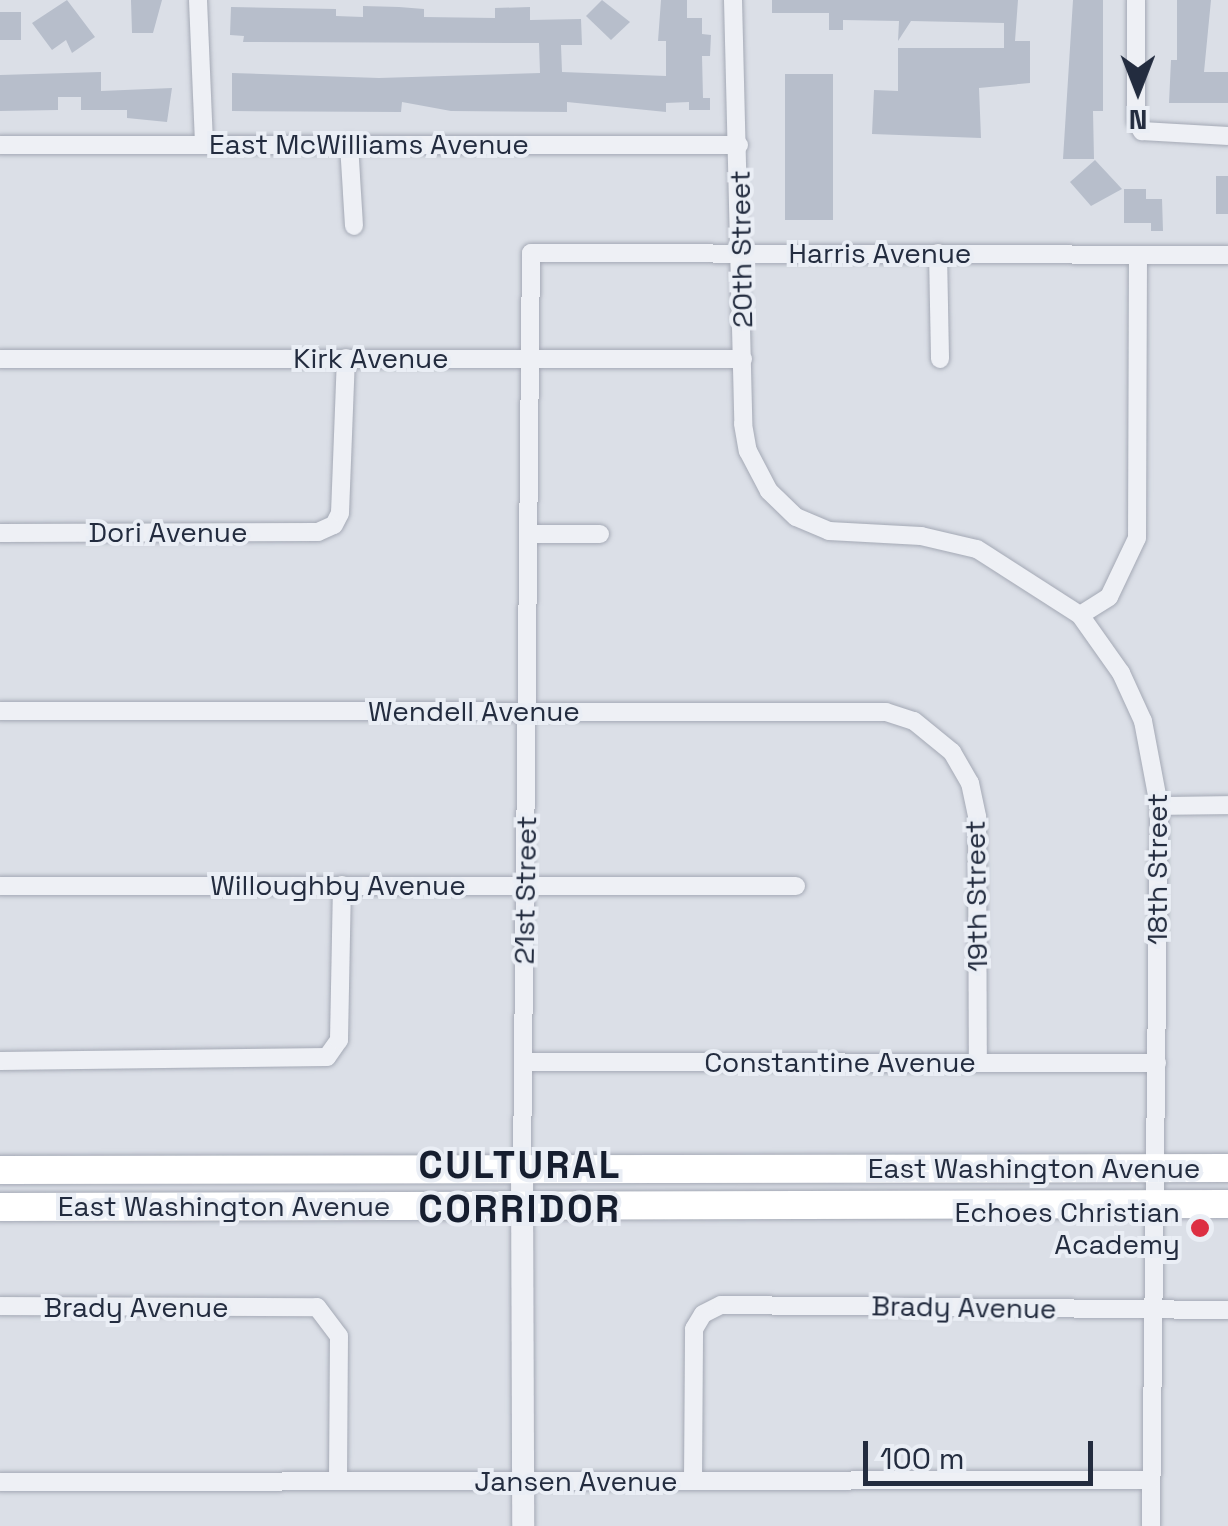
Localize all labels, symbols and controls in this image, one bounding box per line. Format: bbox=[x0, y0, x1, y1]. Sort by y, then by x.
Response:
north arrow bbox=[1088, 40, 1188, 140]
text: N bbox=[1129, 102, 1147, 138]
street label: East McWilliams Avenue bbox=[209, 127, 529, 161]
street label: 20th Street bbox=[723, 170, 759, 328]
street label: Harris Avenue bbox=[788, 236, 972, 270]
street label: Kirk Avenue bbox=[293, 341, 449, 375]
street label: Dori Avenue bbox=[88, 515, 248, 549]
street label: Wendell Avenue bbox=[368, 694, 580, 728]
street label: 18th Street bbox=[1140, 793, 1174, 945]
street label: 21st Street bbox=[507, 815, 543, 965]
street label: 19th Street bbox=[958, 820, 994, 972]
street label: Willoughby Avenue bbox=[210, 868, 466, 902]
street label: Constantine Avenue bbox=[704, 1045, 976, 1079]
district label: CULTURAL CORRIDOR bbox=[418, 1143, 622, 1232]
street label: East Washington Avenue bbox=[867, 1151, 1201, 1185]
street label: East Washington Avenue bbox=[57, 1189, 391, 1223]
place label: Echoes Christian Academy bbox=[954, 1195, 1180, 1261]
marker: Echoes Christian Academy bbox=[1189, 1217, 1211, 1239]
street label: Brady Avenue bbox=[871, 1289, 1057, 1325]
street label: Brady Avenue bbox=[43, 1290, 229, 1324]
scale bar bbox=[868, 1421, 1098, 1483]
text: 100 m bbox=[880, 1439, 965, 1478]
street label: Jansen Avenue bbox=[474, 1464, 678, 1498]

